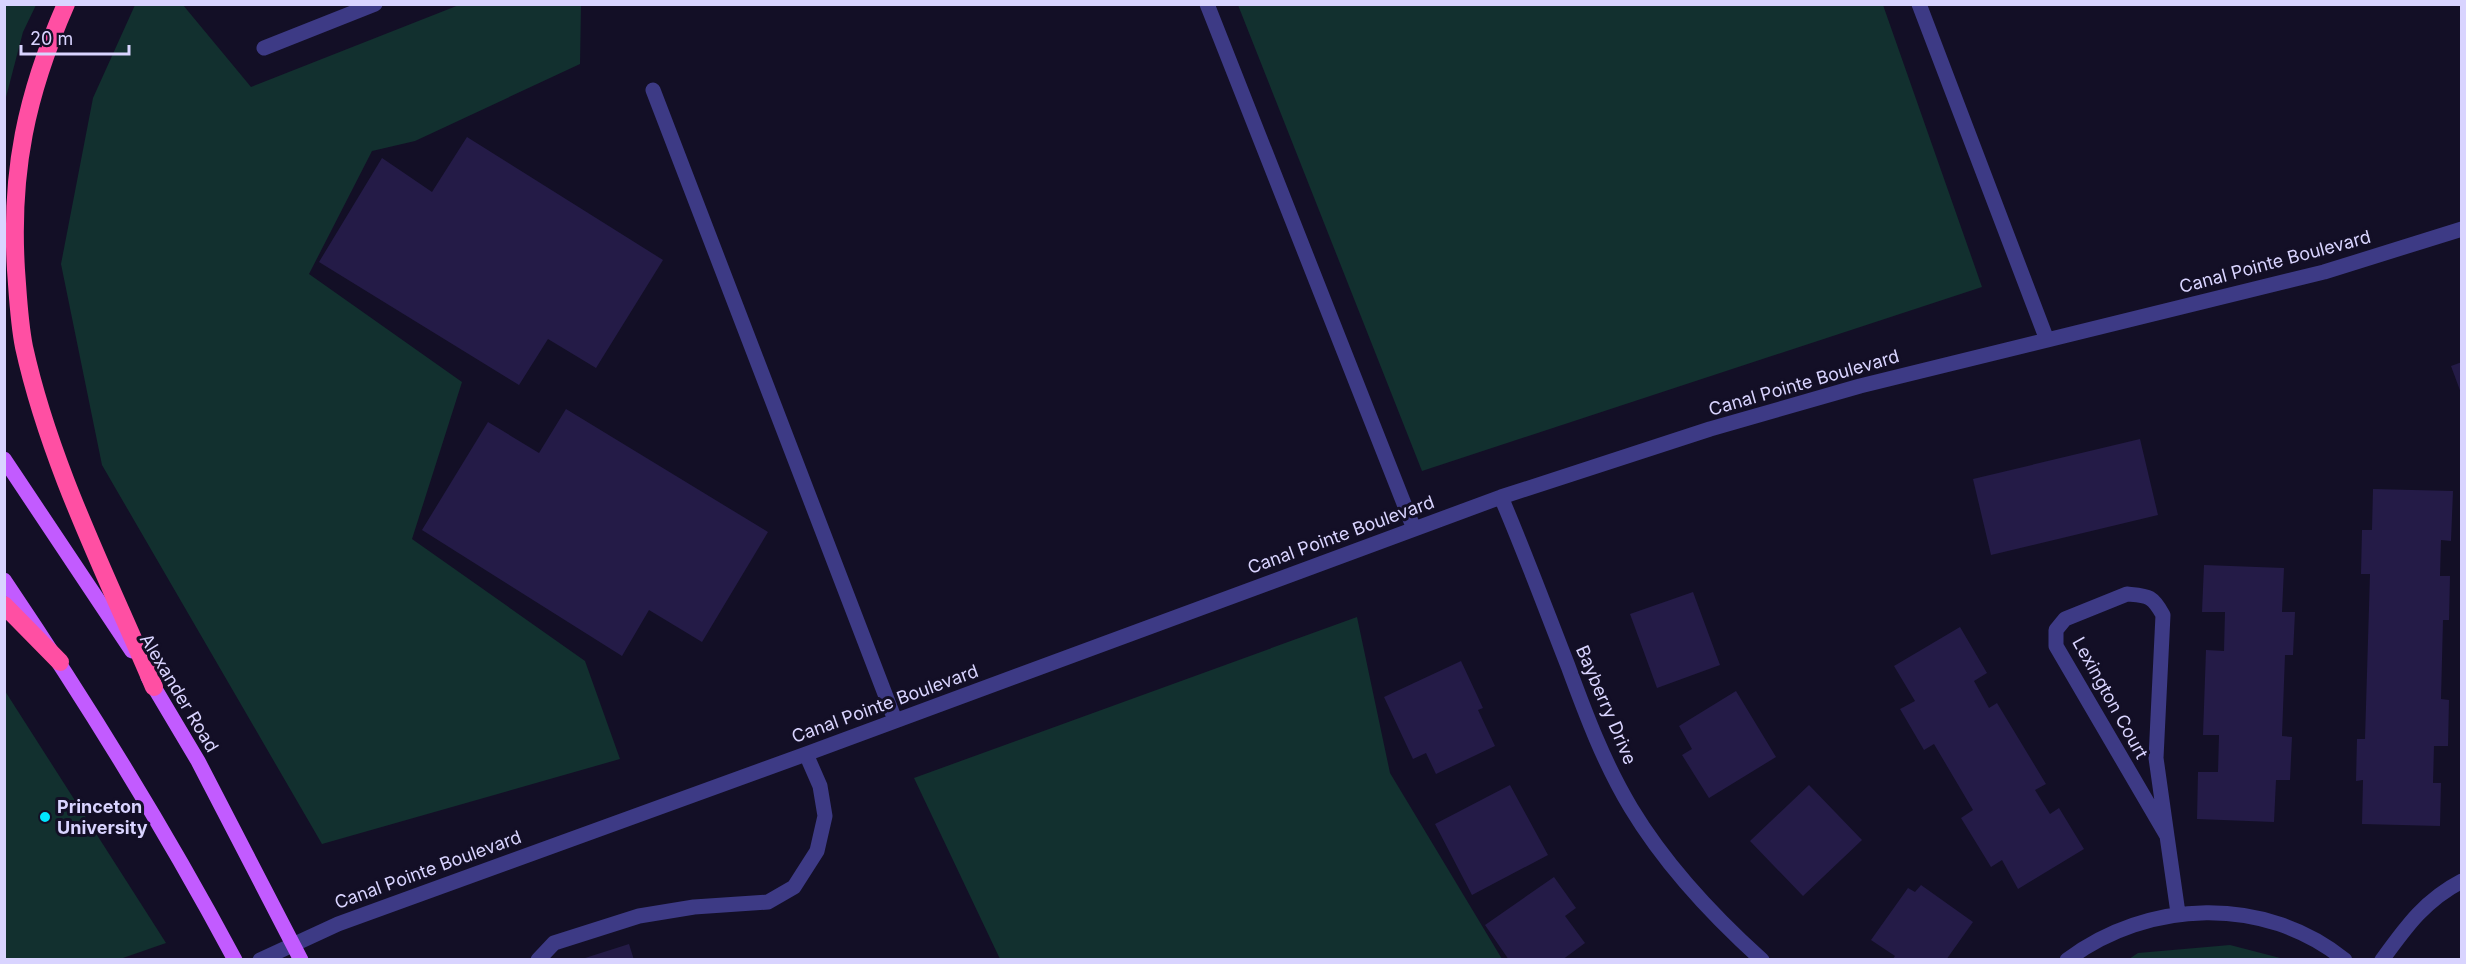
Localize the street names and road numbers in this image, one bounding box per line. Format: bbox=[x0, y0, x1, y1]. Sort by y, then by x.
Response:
street label: Canal Pointe Boulevard bbox=[2177, 226, 2373, 297]
street label: Canal Pointe Boulevard bbox=[1706, 345, 1902, 420]
street label: Canal Pointe Boulevard bbox=[1245, 491, 1437, 578]
street label: Alexander Road bbox=[136, 630, 223, 756]
street label: Lexington Court bbox=[2068, 633, 2153, 762]
street label: Bayberry Drive bbox=[1572, 642, 1641, 768]
street label: Canal Pointe Boulevard bbox=[789, 660, 981, 747]
street label: Canal Pointe Boulevard bbox=[332, 826, 524, 913]

